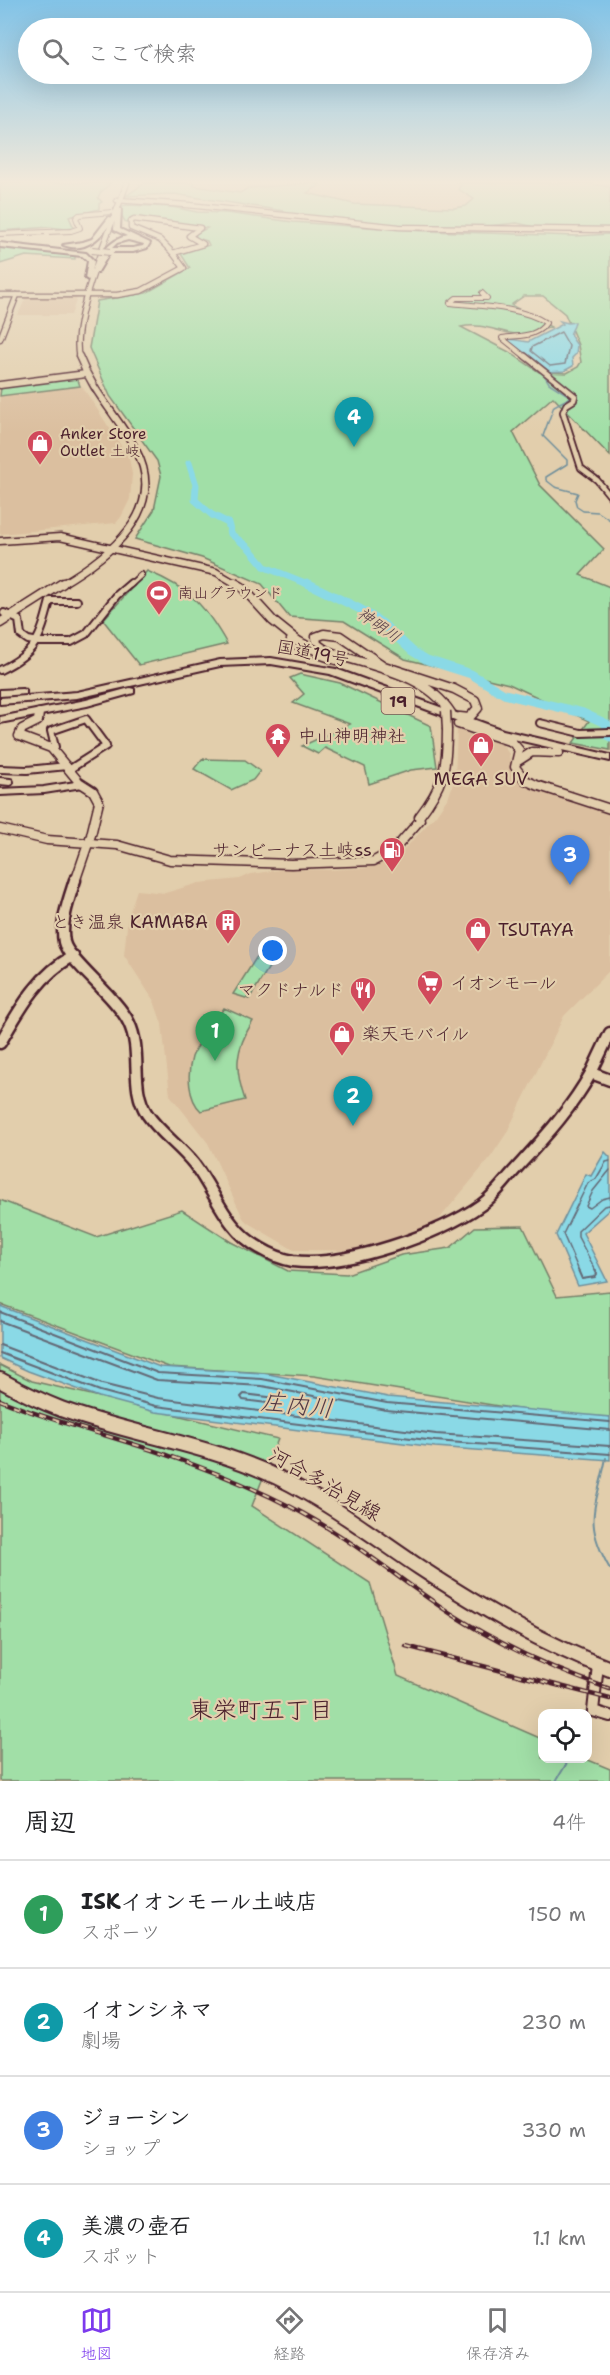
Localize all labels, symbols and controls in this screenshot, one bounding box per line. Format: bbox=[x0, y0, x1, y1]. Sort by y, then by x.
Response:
search box bbox=[18, 18, 592, 84]
icon: search bbox=[39, 35, 72, 68]
text: ここで検索 bbox=[87, 39, 197, 68]
pin: 4 bbox=[334, 398, 374, 447]
place label: Anker Store Outlet 土岐 bbox=[60, 424, 146, 461]
shop icon: Anker Store Outlet 土岐 bbox=[25, 428, 55, 466]
sports icon: 南山グラウンド bbox=[144, 578, 174, 616]
place label: 南山グラウンド bbox=[178, 583, 283, 603]
water label: 神明川 bbox=[353, 603, 405, 647]
street label: 国道19号 bbox=[275, 634, 351, 672]
road number: 19 bbox=[382, 688, 414, 714]
temple icon: 中山神明神社 bbox=[263, 721, 293, 759]
place label: 中山神明神社 bbox=[298, 724, 406, 748]
shop icon: MEGA SUV bbox=[466, 730, 496, 768]
place label: MEGA SUV bbox=[434, 767, 528, 791]
fuel station icon: サンビーナス土岐ss bbox=[377, 835, 407, 873]
pin: 3 bbox=[550, 836, 590, 885]
place label: サンビーナス土岐ss bbox=[212, 838, 372, 862]
building icon: とき温泉 KAMABA bbox=[213, 907, 243, 945]
place label: とき温泉 KAMABA bbox=[52, 910, 208, 934]
shop icon: TSUTAYA bbox=[463, 915, 493, 953]
place label: TSUTAYA bbox=[498, 918, 574, 942]
your location bbox=[258, 936, 287, 965]
supermarket icon: イオンモール bbox=[415, 968, 445, 1006]
place label: イオンモール bbox=[450, 971, 556, 995]
restaurant icon: マクドナルド bbox=[348, 975, 378, 1013]
place label: マクドナルド bbox=[237, 978, 344, 1002]
pin: 1 bbox=[196, 1012, 234, 1061]
shop icon: 楽天モバイル bbox=[327, 1019, 357, 1057]
place label: 楽天モバイル bbox=[362, 1022, 469, 1046]
pin: 2 bbox=[334, 1076, 372, 1126]
water label: 庄内川 bbox=[260, 1385, 334, 1425]
street label: 河合多治見線 bbox=[263, 1440, 387, 1528]
district label: 東栄町五丁目 bbox=[189, 1694, 333, 1726]
map controls bbox=[538, 1709, 592, 1763]
button: locate bbox=[538, 1709, 592, 1763]
text: 周辺 bbox=[24, 1804, 76, 1839]
text: 4件 bbox=[552, 1809, 586, 1835]
text: ISKイオンモール土岐店 bbox=[81, 1887, 318, 1916]
text: 1 bbox=[39, 1901, 48, 1927]
text: 150 m bbox=[528, 1901, 586, 1927]
text: スポーツ bbox=[81, 1919, 161, 1945]
text: イオンシネマ bbox=[81, 1995, 213, 2024]
text: 2 bbox=[37, 2009, 51, 2035]
text: 230 m bbox=[521, 2009, 586, 2035]
text: 劇場 bbox=[81, 2027, 121, 2053]
text: ジョーシン bbox=[81, 2103, 191, 2132]
text: 3 bbox=[37, 2117, 51, 2143]
text: 330 m bbox=[522, 2117, 586, 2143]
text: ショップ bbox=[81, 2135, 160, 2161]
text: 美濃の壺石 bbox=[81, 2211, 191, 2240]
text: 4 bbox=[37, 2225, 51, 2251]
text: 1.1 km bbox=[532, 2225, 586, 2251]
text: スポット bbox=[81, 2243, 161, 2269]
tab: 地図 bbox=[80, 2304, 113, 2364]
tab: 経路 bbox=[273, 2304, 306, 2364]
tab: 保存済み bbox=[466, 2304, 530, 2364]

